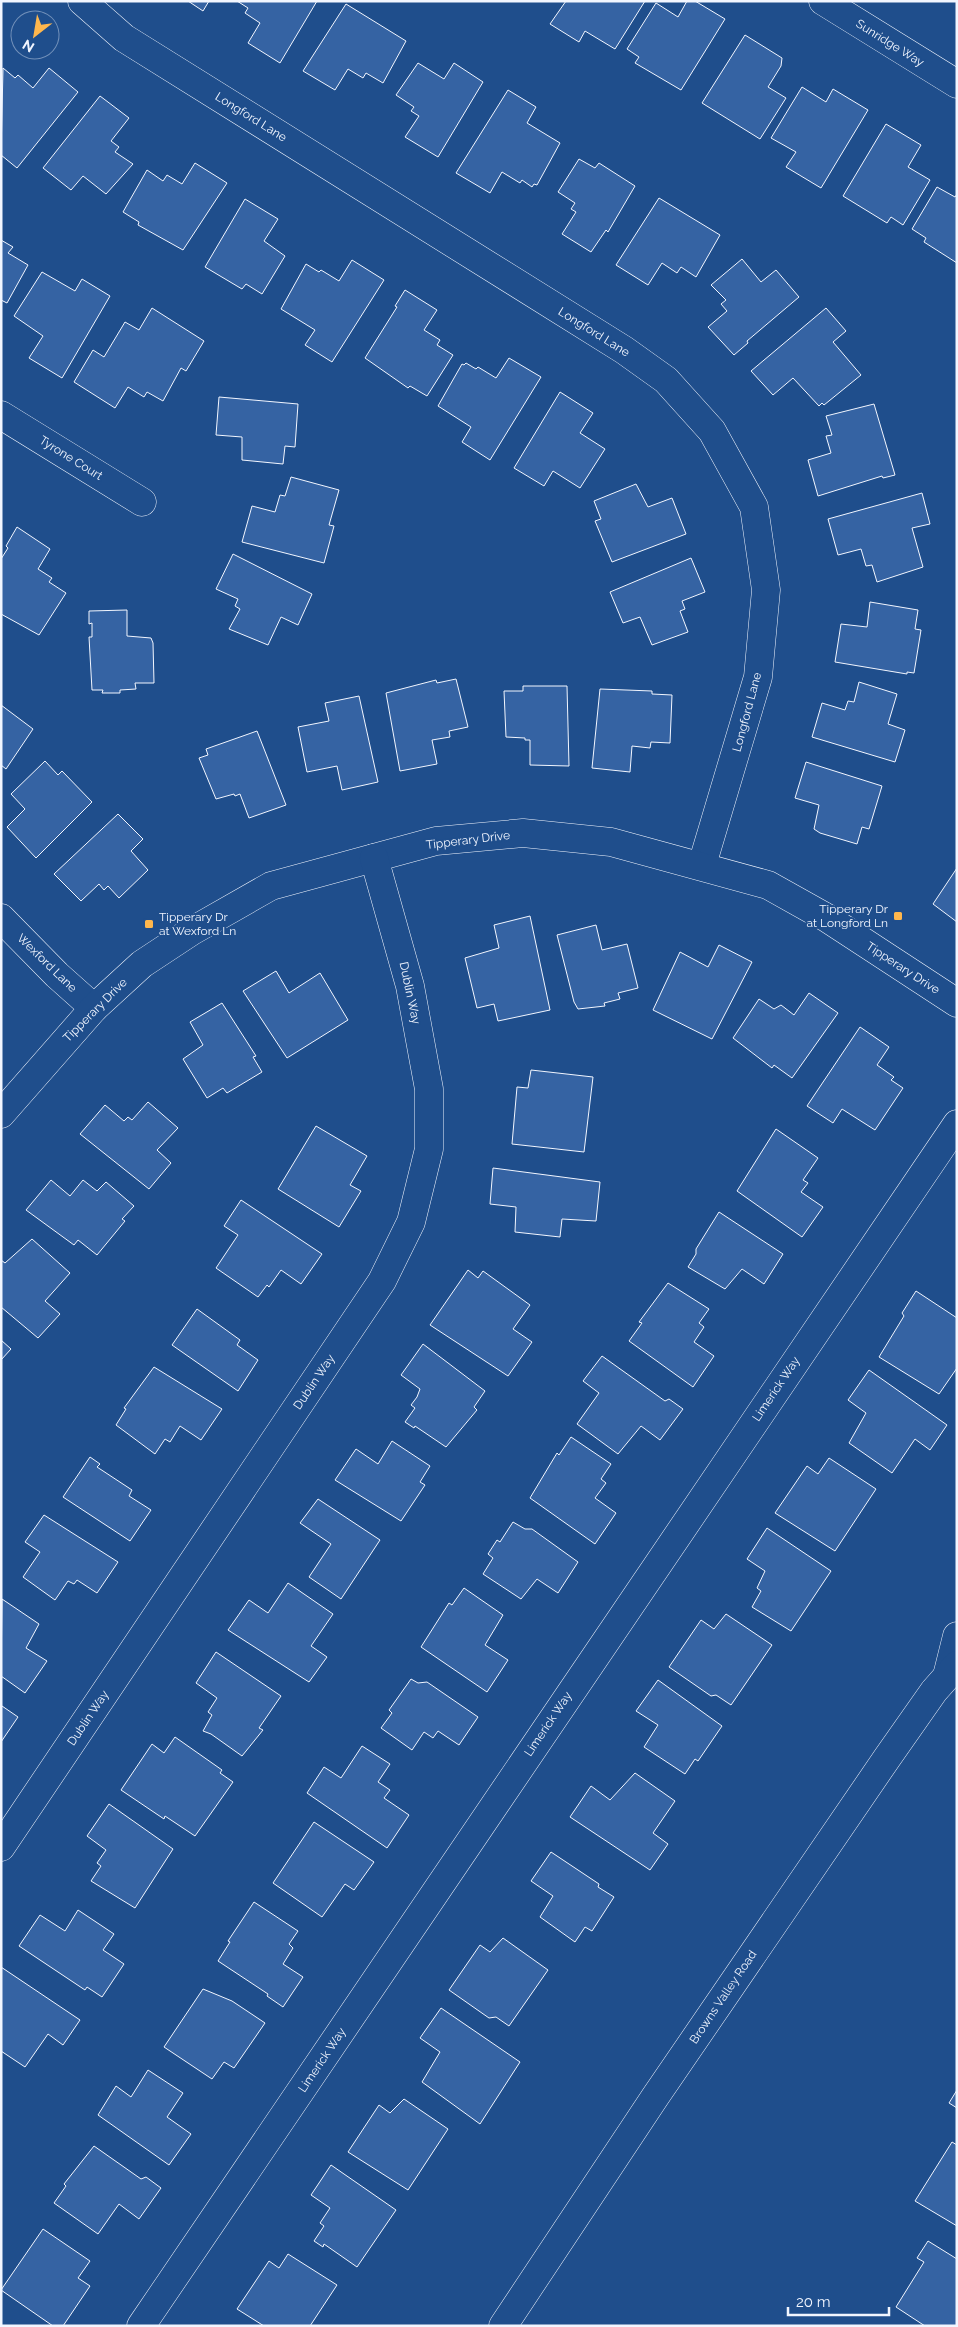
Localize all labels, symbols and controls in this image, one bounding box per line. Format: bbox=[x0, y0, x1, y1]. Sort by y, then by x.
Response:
north arrow bbox=[10, 10, 60, 60]
street label: Sunridge Way bbox=[853, 17, 927, 70]
text: N bbox=[20, 37, 37, 56]
street label: Longford Lane bbox=[213, 89, 289, 145]
street label: Longford Lane bbox=[556, 304, 632, 360]
street label: Tyrone Court bbox=[37, 433, 105, 483]
street label: Longford Lane bbox=[730, 671, 764, 753]
street label: Tipperary Drive bbox=[425, 828, 511, 852]
place label: Tipperary Dr at Longford Ln bbox=[807, 902, 889, 930]
place label: Tipperary Dr at Wexford Ln bbox=[159, 910, 236, 938]
marker: Tipperary Dr at Longford Ln bbox=[892, 910, 904, 922]
marker: Tipperary Dr at Wexford Ln bbox=[143, 918, 155, 930]
street label: Wexford Lane bbox=[14, 931, 80, 995]
street label: Tipperary Drive bbox=[864, 939, 942, 997]
street label: Dublin Way bbox=[397, 961, 424, 1026]
street label: Tipperary Drive bbox=[60, 975, 130, 1045]
street label: Dublin Way bbox=[290, 1351, 338, 1412]
street label: Limerick Way bbox=[749, 1354, 803, 1424]
street label: Dublin Way bbox=[64, 1687, 112, 1748]
street label: Limerick Way bbox=[521, 1689, 575, 1759]
street label: Browns Valley Road bbox=[687, 1948, 759, 2046]
street label: Limerick Way bbox=[295, 2025, 349, 2095]
scale bar bbox=[788, 2284, 889, 2316]
text: 20 m bbox=[796, 2293, 831, 2311]

